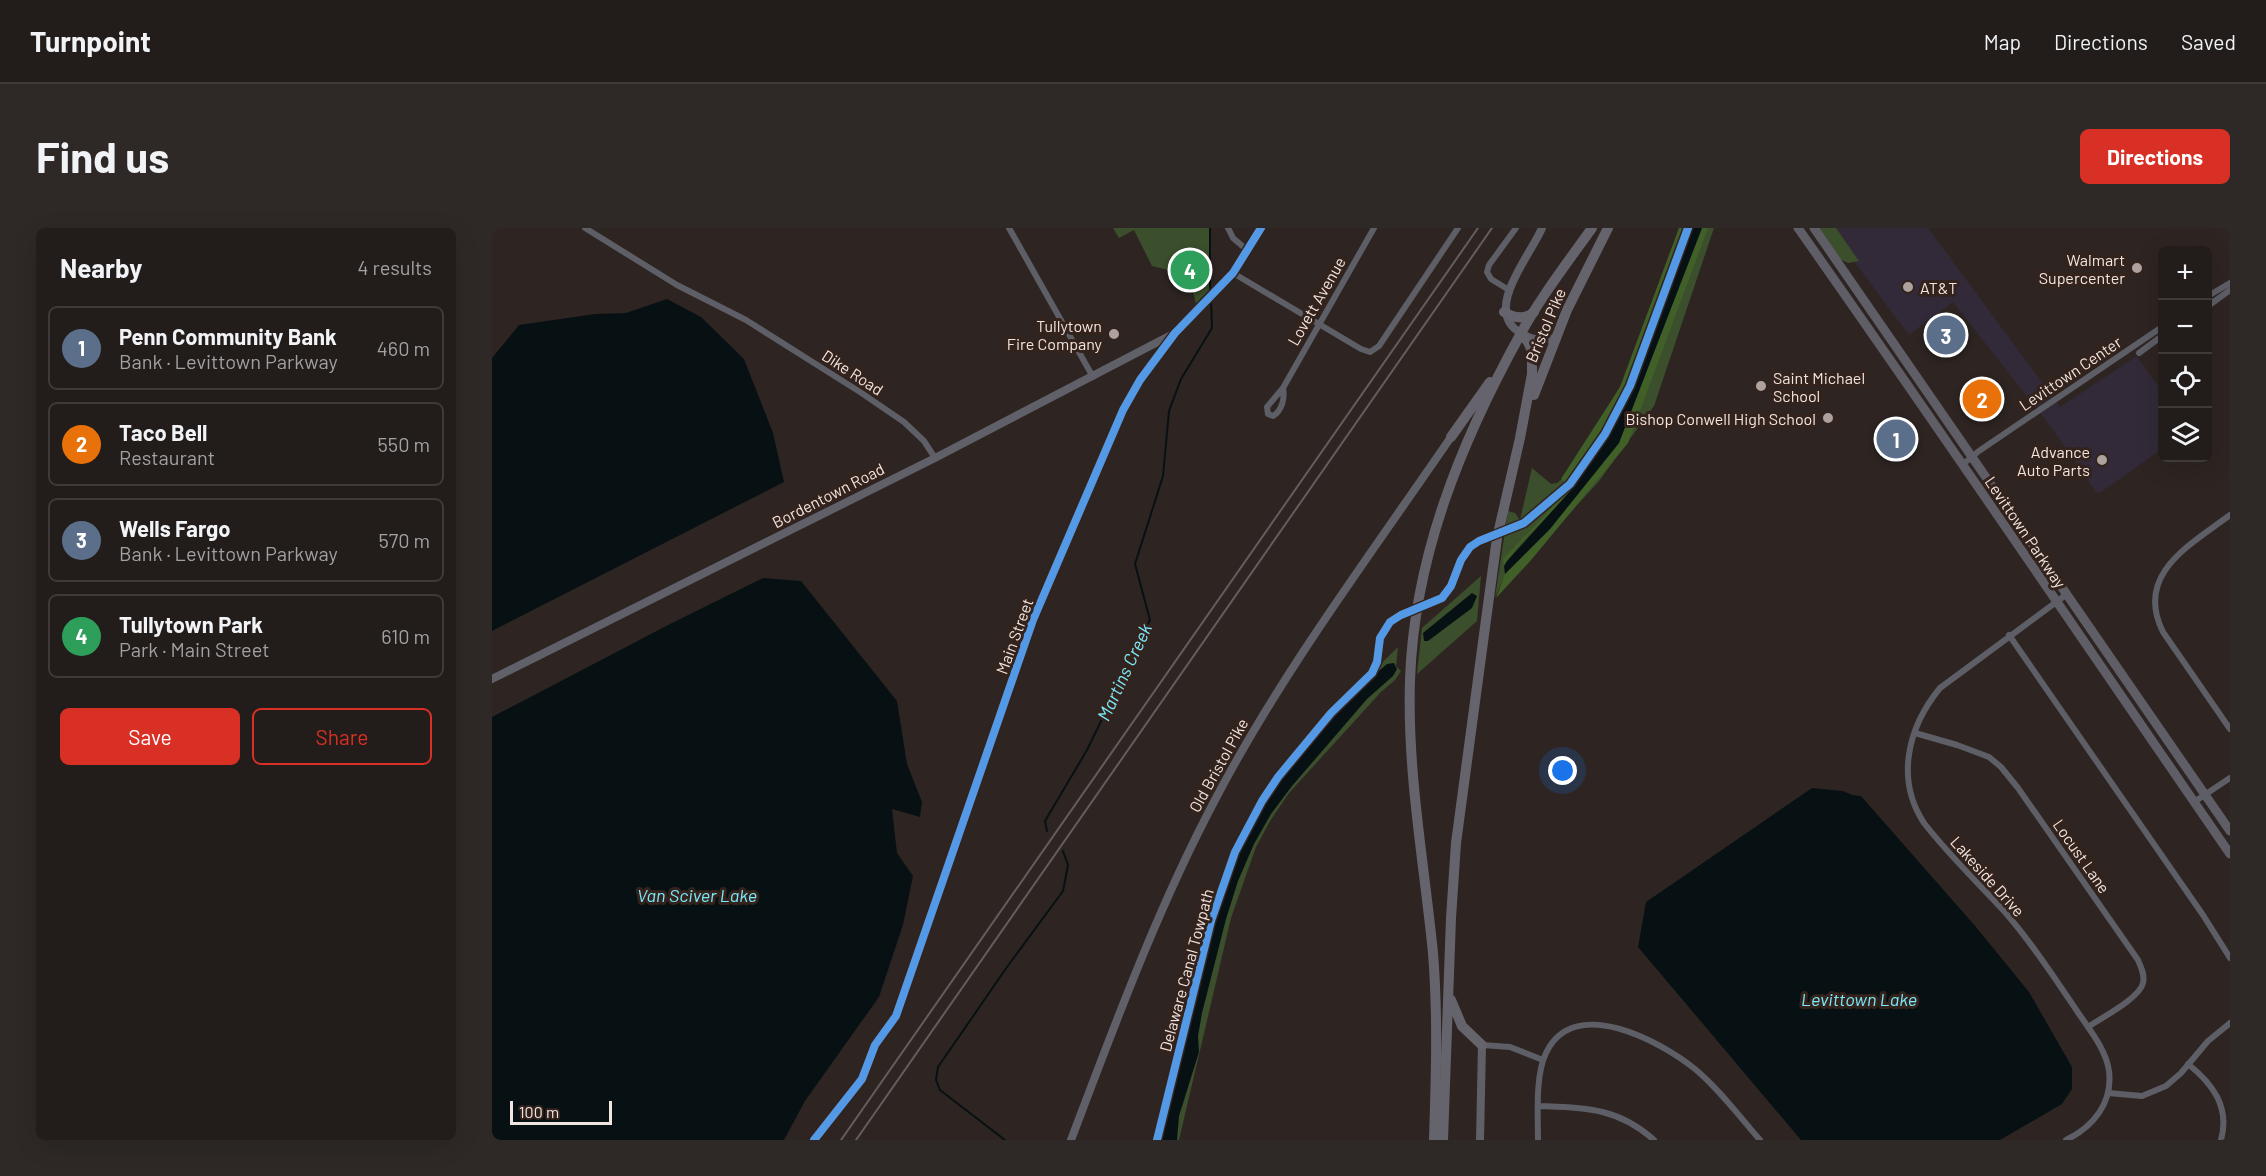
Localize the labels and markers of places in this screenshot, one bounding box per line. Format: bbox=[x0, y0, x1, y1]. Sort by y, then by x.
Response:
pin: 4 bbox=[1170, 248, 1210, 292]
place label: Walmart Supercenter bbox=[2039, 250, 2125, 287]
marker: Walmart Supercenter bbox=[2130, 261, 2144, 275]
place label: AT&T bbox=[1920, 278, 1957, 297]
marker: AT&T bbox=[1901, 280, 1915, 294]
pin: 3 bbox=[1926, 312, 1966, 358]
place label: Tullytown Fire Company bbox=[1007, 316, 1103, 353]
marker: Tullytown Fire Company bbox=[1107, 327, 1121, 341]
place label: Saint Michael School bbox=[1773, 368, 1865, 405]
pin: 2 bbox=[1962, 376, 2002, 422]
marker: Saint Michael School bbox=[1754, 379, 1768, 393]
place label: Bishop Conwell High School bbox=[1625, 409, 1816, 428]
marker: Bishop Conwell High School bbox=[1821, 411, 1835, 425]
pin: 1 bbox=[1876, 416, 1916, 462]
place label: Advance Auto Parts bbox=[2017, 442, 2090, 479]
marker: Advance Auto Parts bbox=[2095, 453, 2109, 467]

